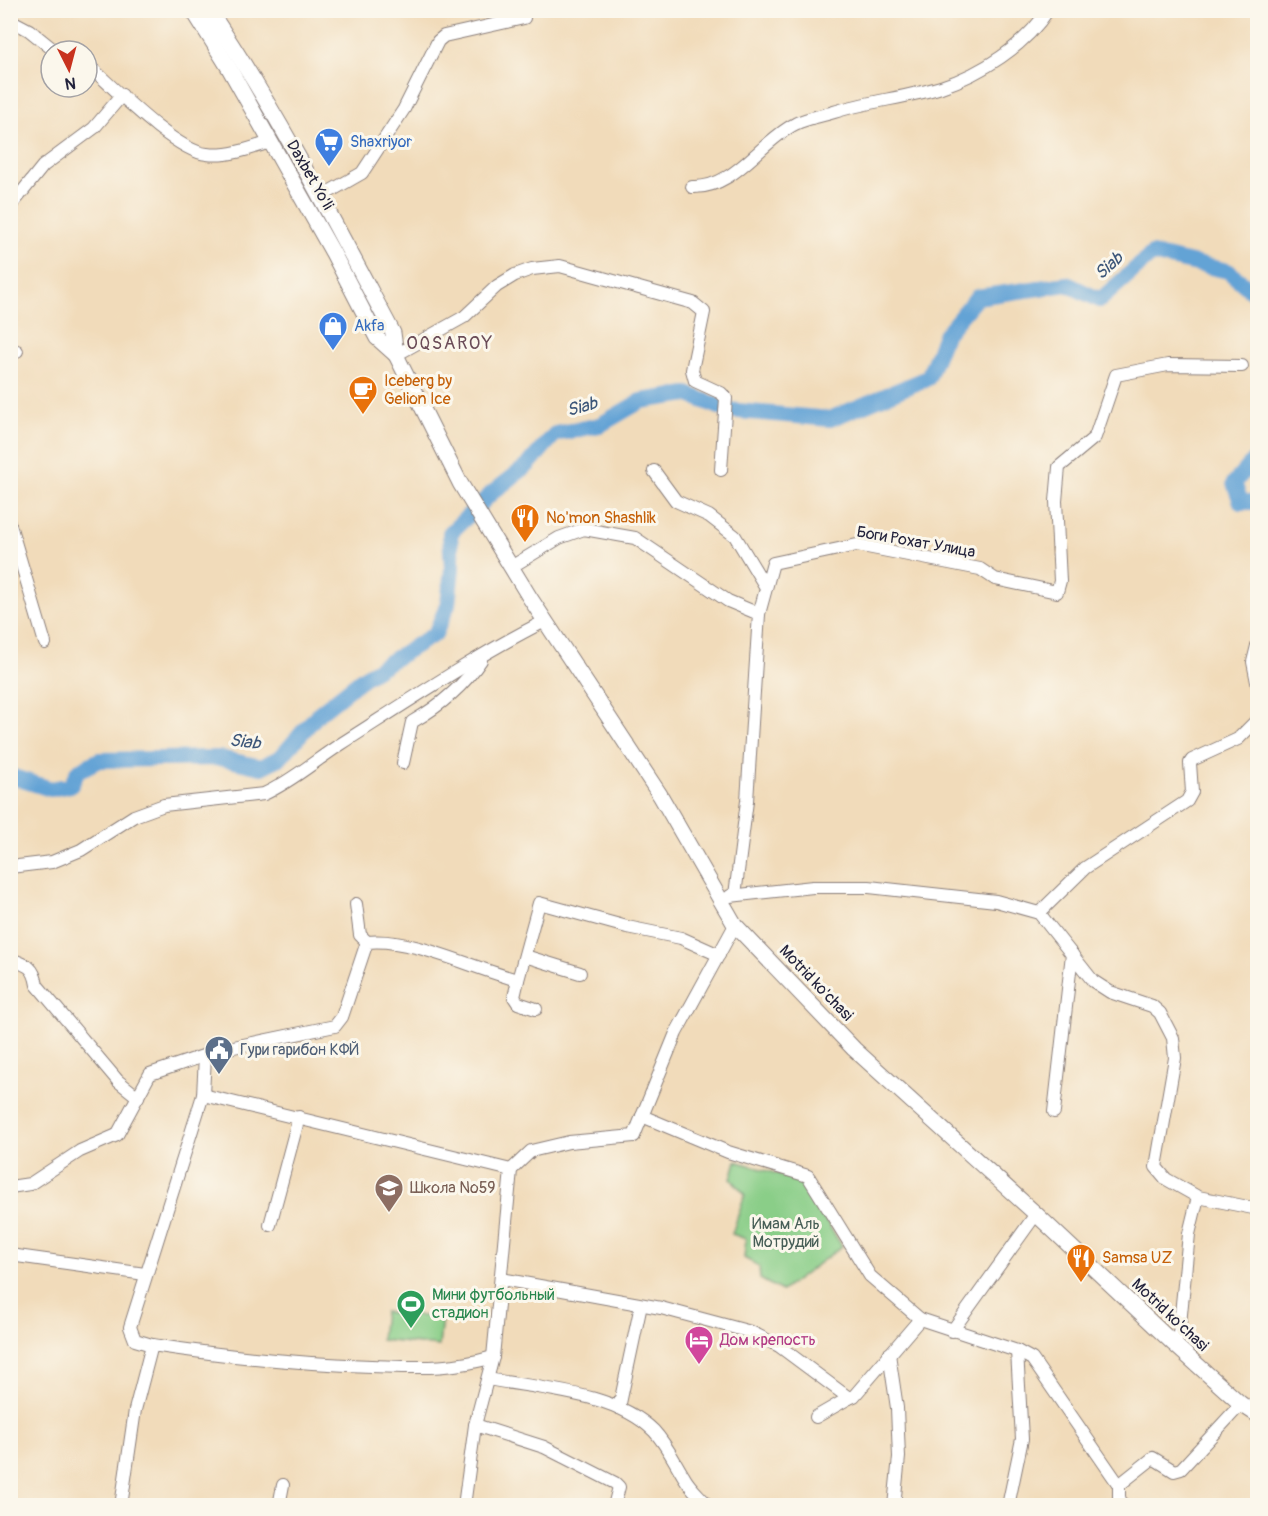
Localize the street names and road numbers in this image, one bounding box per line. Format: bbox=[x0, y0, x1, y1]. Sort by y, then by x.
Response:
street label: Daxbet Yo'li bbox=[282, 136, 338, 214]
street label: Боги Рохат Улица bbox=[855, 522, 977, 562]
street label: Motrid ko'chasi bbox=[775, 941, 857, 1025]
street label: Motrid ko'chasi bbox=[1127, 1274, 1213, 1356]

